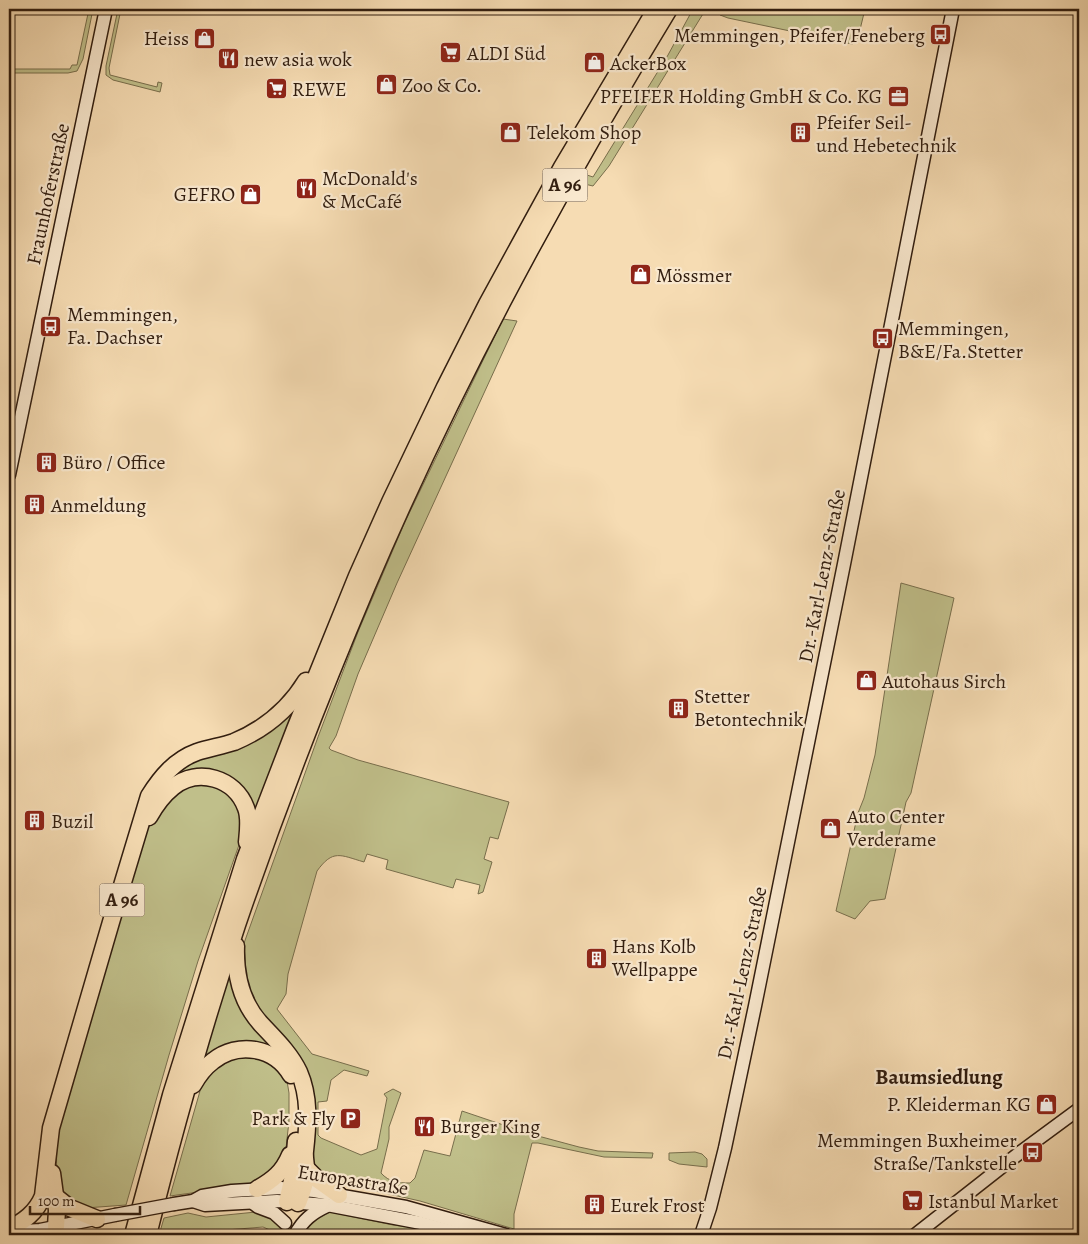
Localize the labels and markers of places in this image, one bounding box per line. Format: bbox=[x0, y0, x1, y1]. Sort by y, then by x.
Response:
place label: Memmingen, Pfeifer/Feneberg bbox=[674, 22, 925, 49]
bus stop icon: Memmingen, Pfeifer/Feneberg bbox=[929, 23, 953, 47]
place label: Heiss bbox=[144, 25, 189, 52]
shop icon: Heiss bbox=[193, 26, 217, 50]
place label: ALDI Süd bbox=[466, 40, 546, 67]
supermarket icon: ALDI Süd bbox=[439, 41, 463, 65]
place label: new asia wok bbox=[244, 46, 352, 73]
restaurant icon: new asia wok bbox=[216, 47, 240, 71]
place label: AckerBox bbox=[609, 50, 687, 77]
shop icon: AckerBox bbox=[582, 51, 606, 75]
place label: Zoo & Co. bbox=[402, 72, 482, 99]
shop icon: Zoo & Co. bbox=[374, 73, 398, 97]
place label: REWE bbox=[292, 76, 347, 103]
supermarket icon: REWE bbox=[264, 77, 288, 101]
place label: PFEIFER Holding GmbH & Co. KG bbox=[600, 83, 882, 110]
office icon: PFEIFER Holding GmbH & Co. KG bbox=[886, 84, 910, 108]
place label: Pfeifer Seil- und Hebetechnik bbox=[816, 109, 957, 159]
place label: Telekom Shop bbox=[527, 119, 641, 146]
shop icon: Telekom Shop bbox=[499, 120, 523, 144]
building icon: Pfeifer Seil- und Hebetechnik bbox=[788, 121, 812, 145]
place label: McDonald's & McCafé bbox=[322, 165, 418, 215]
restaurant icon: McDonald's & McCafé bbox=[294, 177, 318, 201]
place label: GEFRO bbox=[174, 181, 235, 208]
shop icon: GEFRO bbox=[239, 182, 263, 206]
place label: Mössmer bbox=[656, 262, 732, 289]
shop icon: Mössmer bbox=[628, 263, 652, 287]
place label: Memmingen, Fa. Dachser bbox=[67, 301, 178, 351]
bus stop icon: Memmingen, Fa. Dachser bbox=[39, 314, 63, 338]
place label: Memmingen, B&E/Fa.Stetter bbox=[898, 315, 1023, 365]
bus stop icon: Memmingen, B&E/Fa.Stetter bbox=[870, 327, 894, 351]
place label: Büro / Office bbox=[62, 449, 165, 476]
building icon: Büro / Office bbox=[34, 450, 58, 474]
place label: Anmeldung bbox=[50, 492, 146, 519]
building icon: Anmeldung bbox=[23, 493, 47, 517]
place label: Autohaus Sirch bbox=[881, 668, 1006, 695]
shop icon: Autohaus Sirch bbox=[854, 669, 878, 693]
place label: Stetter Betontechnik bbox=[694, 683, 804, 733]
building icon: Stetter Betontechnik bbox=[666, 696, 690, 720]
place label: Auto Center Verderame bbox=[846, 803, 945, 853]
place label: Buzil bbox=[51, 808, 94, 835]
building icon: Buzil bbox=[23, 809, 47, 833]
shop icon: Auto Center Verderame bbox=[819, 816, 843, 840]
place label: Hans Kolb Wellpappe bbox=[611, 933, 698, 983]
building icon: Hans Kolb Wellpappe bbox=[584, 946, 608, 970]
place label: P. Kleiderman KG bbox=[887, 1091, 1031, 1118]
shop icon: P. Kleiderman KG bbox=[1035, 1092, 1059, 1116]
place label: Park & Fly bbox=[252, 1105, 336, 1132]
parking icon: Park & Fly bbox=[339, 1106, 363, 1130]
place label: Burger King bbox=[440, 1113, 540, 1140]
restaurant icon: Burger King bbox=[412, 1114, 436, 1138]
place label: Memmingen Buxheimer Straße/Tankstelle bbox=[817, 1127, 1017, 1177]
bus stop icon: Memmingen Buxheimer Straße/Tankstelle bbox=[1021, 1140, 1045, 1164]
place label: Istanbul Market bbox=[928, 1188, 1059, 1215]
supermarket icon: Istanbul Market bbox=[900, 1189, 924, 1213]
place label: Eurek Frost bbox=[610, 1192, 705, 1219]
building icon: Eurek Frost bbox=[582, 1193, 606, 1217]

